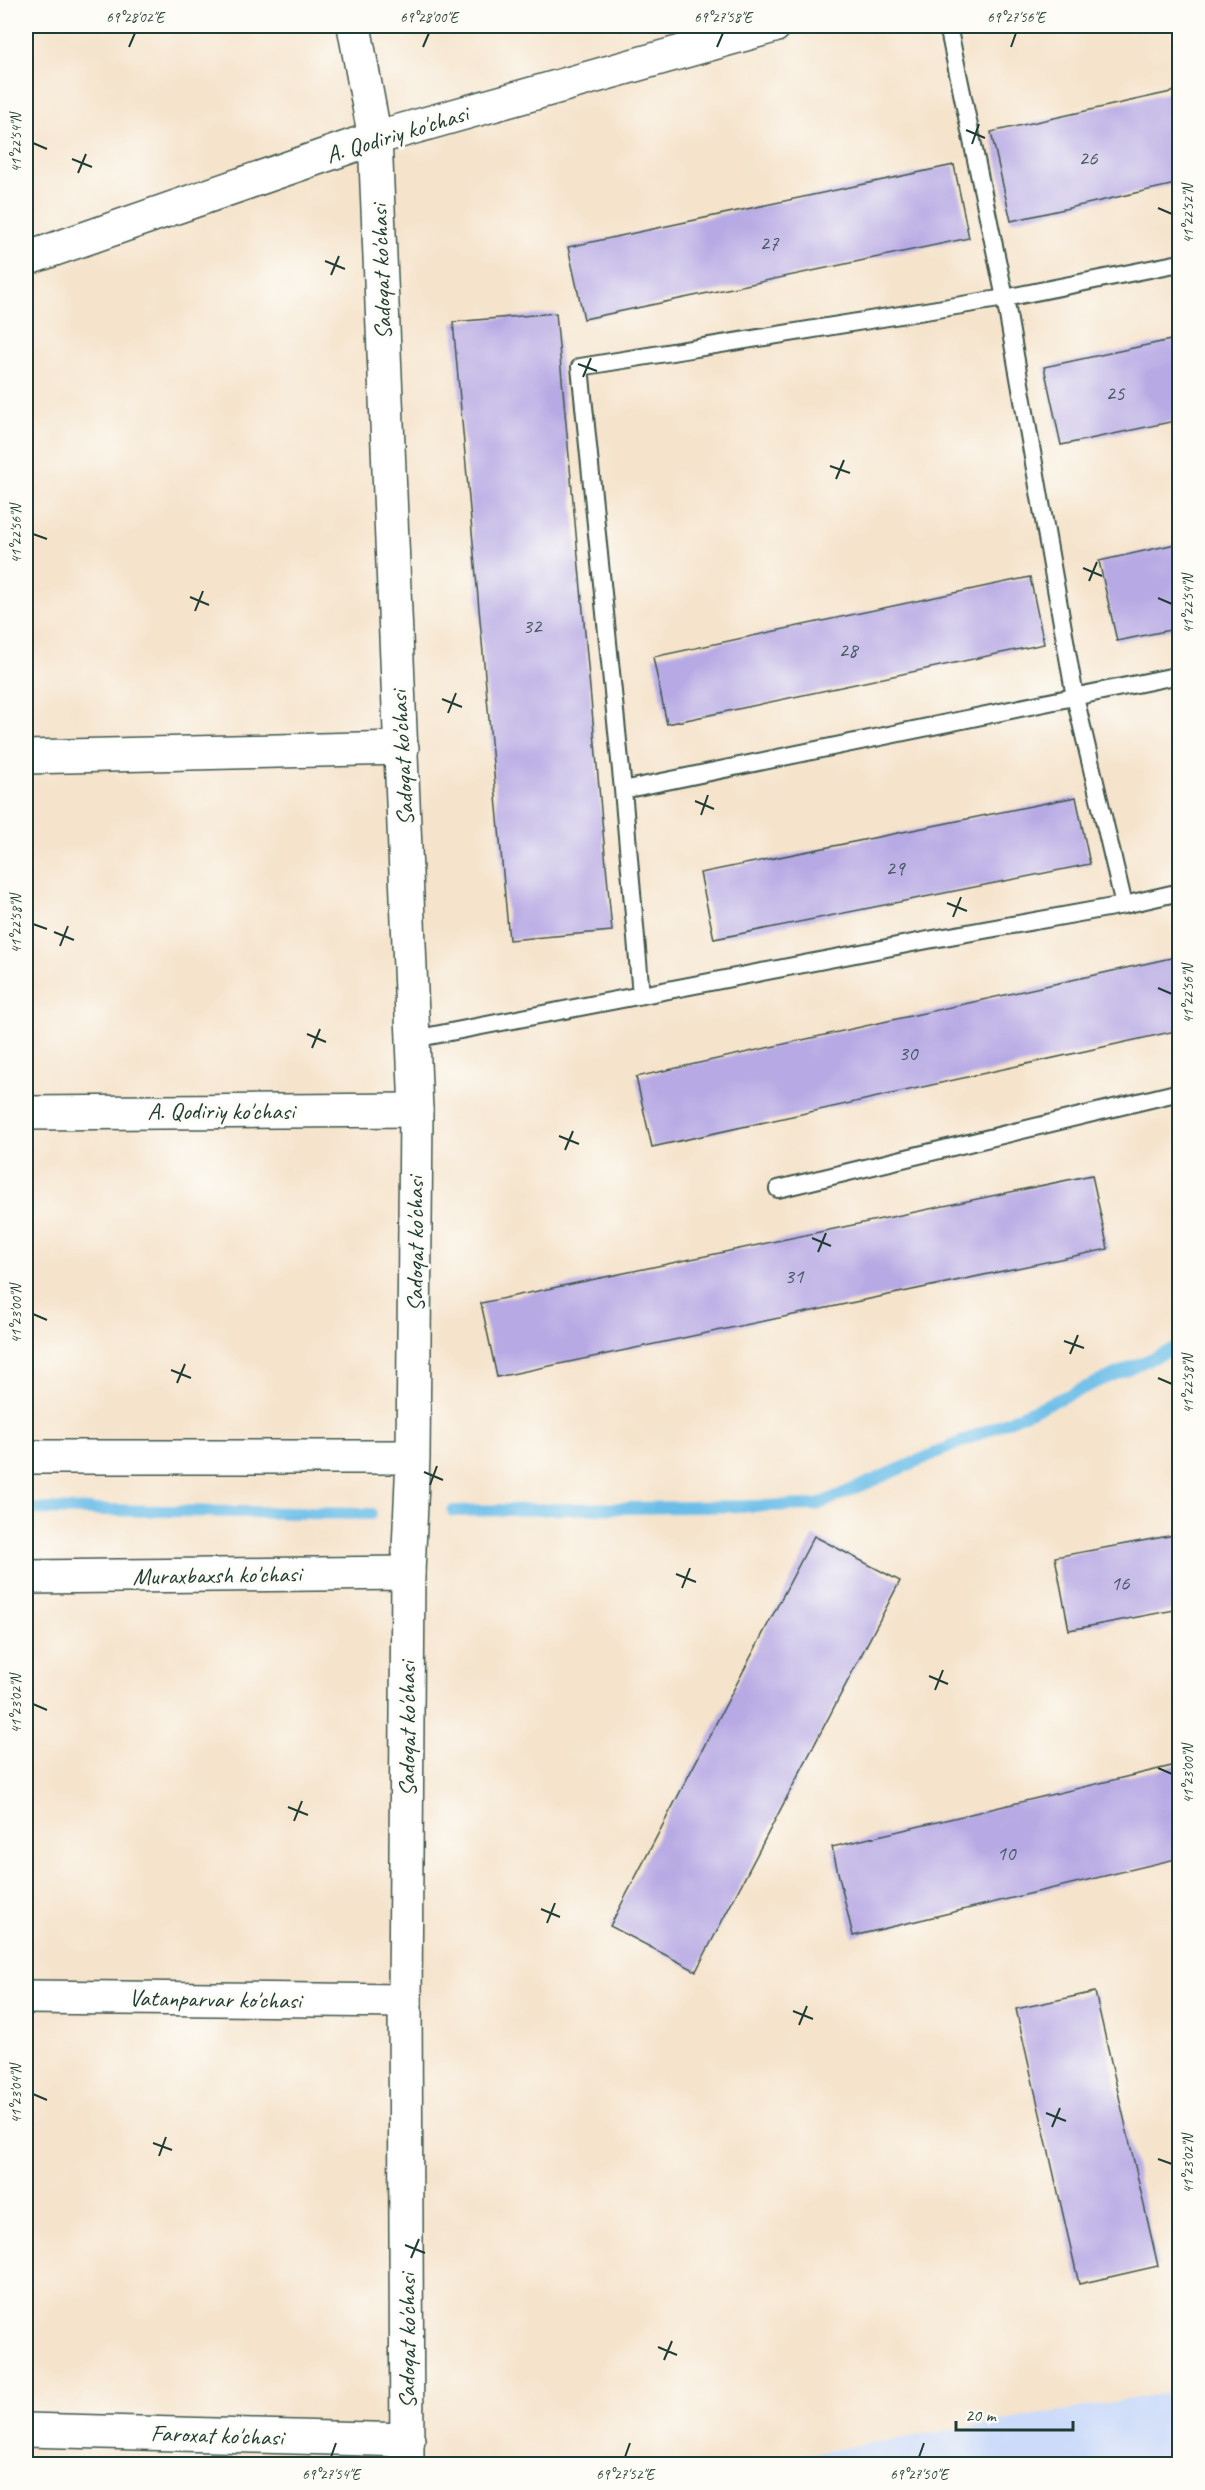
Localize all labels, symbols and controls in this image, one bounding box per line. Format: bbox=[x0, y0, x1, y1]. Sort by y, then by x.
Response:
text: 69°28'02"E bbox=[106, 8, 166, 27]
text: 69°28'00"E bbox=[400, 8, 460, 27]
text: 69°27'58"E bbox=[694, 8, 754, 27]
text: 69°27'56"E bbox=[987, 8, 1047, 27]
street label: A. Qodiriy ko'chasi bbox=[322, 97, 474, 170]
text: 41°22'54"N bbox=[7, 110, 26, 173]
house number: 26 bbox=[1079, 145, 1098, 171]
text: 41°22'52"N bbox=[1179, 181, 1198, 244]
street label: Sadoqat ko'chasi bbox=[364, 201, 398, 340]
house number: 27 bbox=[760, 230, 780, 256]
house number: 25 bbox=[1106, 380, 1126, 406]
text: 41°22'56"N bbox=[7, 501, 26, 564]
text: 41°22'54"N bbox=[1179, 571, 1198, 634]
house number: 32 bbox=[523, 613, 543, 639]
house number: 28 bbox=[839, 637, 860, 663]
street label: Sadoqat ko'chasi bbox=[383, 687, 421, 826]
house number: 29 bbox=[886, 855, 906, 881]
text: 41°22'58"N bbox=[7, 891, 26, 954]
text: 41°22'56"N bbox=[1179, 961, 1198, 1024]
house number: 30 bbox=[899, 1040, 919, 1066]
street label: A. Qodiriy ko'chasi bbox=[147, 1096, 297, 1126]
street label: Sadoqat ko'chasi bbox=[400, 1174, 430, 1312]
house number: 31 bbox=[785, 1263, 805, 1289]
text: 41°23'00"N bbox=[7, 1281, 26, 1344]
text: 41°22'58"N bbox=[1179, 1351, 1198, 1414]
street label: Muraxbaxsh ko'chasi bbox=[132, 1558, 304, 1591]
house number: 16 bbox=[1111, 1570, 1130, 1596]
street label: Sadoqat ko'chasi bbox=[392, 1659, 422, 1797]
text: 41°23'02"N bbox=[7, 1671, 26, 1734]
text: 41°23'00"N bbox=[1179, 1741, 1198, 1804]
house number: 10 bbox=[997, 1840, 1017, 1866]
street label: Vatanparvar ko'chasi bbox=[129, 1982, 304, 2016]
text: 41°23'04"N bbox=[7, 2061, 26, 2124]
text: 41°23'02"N bbox=[1179, 2131, 1198, 2194]
street label: Sadoqat ko'chasi bbox=[392, 2271, 422, 2409]
scale bar bbox=[956, 2394, 1073, 2432]
text: 20 m bbox=[965, 2404, 998, 2426]
street label: Faroxat ko'chasi bbox=[150, 2418, 286, 2452]
text: 69°27'54"E bbox=[302, 2465, 362, 2484]
text: 69°27'52"E bbox=[596, 2465, 656, 2484]
text: 69°27'50"E bbox=[890, 2465, 950, 2484]

